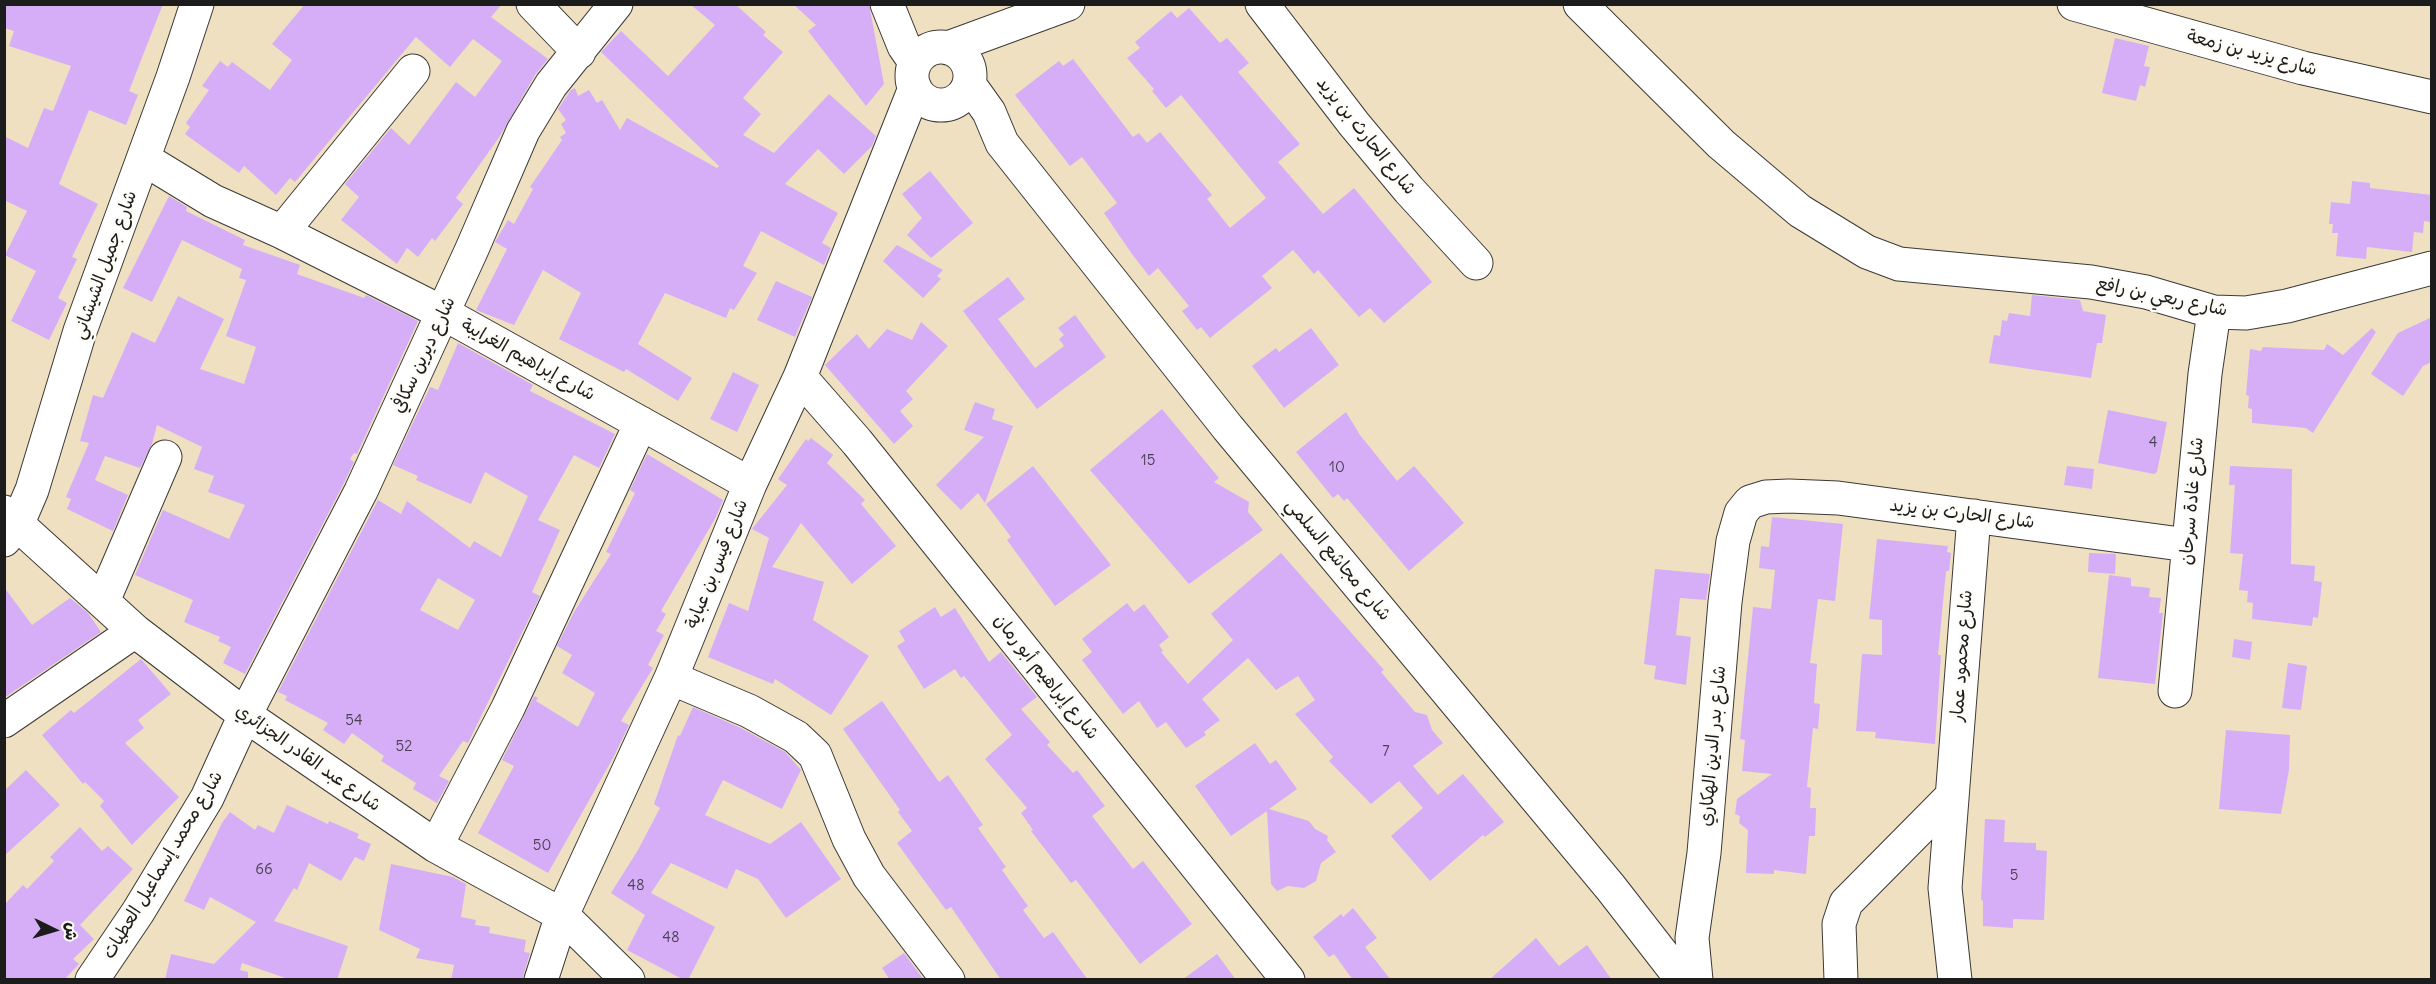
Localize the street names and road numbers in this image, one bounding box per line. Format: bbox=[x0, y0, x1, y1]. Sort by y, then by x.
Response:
street label: شارع يزيد بن زمعة bbox=[2185, 25, 2319, 81]
street label: شارع الحارث بن يزيد bbox=[1312, 72, 1420, 200]
street label: شارع جميل الشيشاني bbox=[68, 188, 142, 342]
street label: شارع ربعي بن رافع bbox=[2095, 273, 2229, 321]
street label: شارع ديرين سكافي bbox=[388, 293, 460, 417]
street label: شارع إبراهيم الغرايبة bbox=[457, 314, 599, 406]
street label: شارع غادة سرحان bbox=[2176, 436, 2208, 566]
street label: شارع الحارث بن يزيد bbox=[1888, 494, 2036, 534]
street label: شارع مجاشع السلمي bbox=[1281, 495, 1395, 625]
street label: شارع قيس بن عباية bbox=[681, 496, 753, 632]
street label: شارع محمود عمار bbox=[1947, 589, 1977, 723]
street label: شارع إبراهيم أبو رمان bbox=[989, 610, 1103, 744]
street label: شارع بدر الدين الهكاري bbox=[1695, 665, 1731, 827]
street label: شارع عبد القادر الجزائري bbox=[231, 700, 385, 816]
street label: شارع محمد إسماعيل العطيات bbox=[98, 767, 228, 963]

